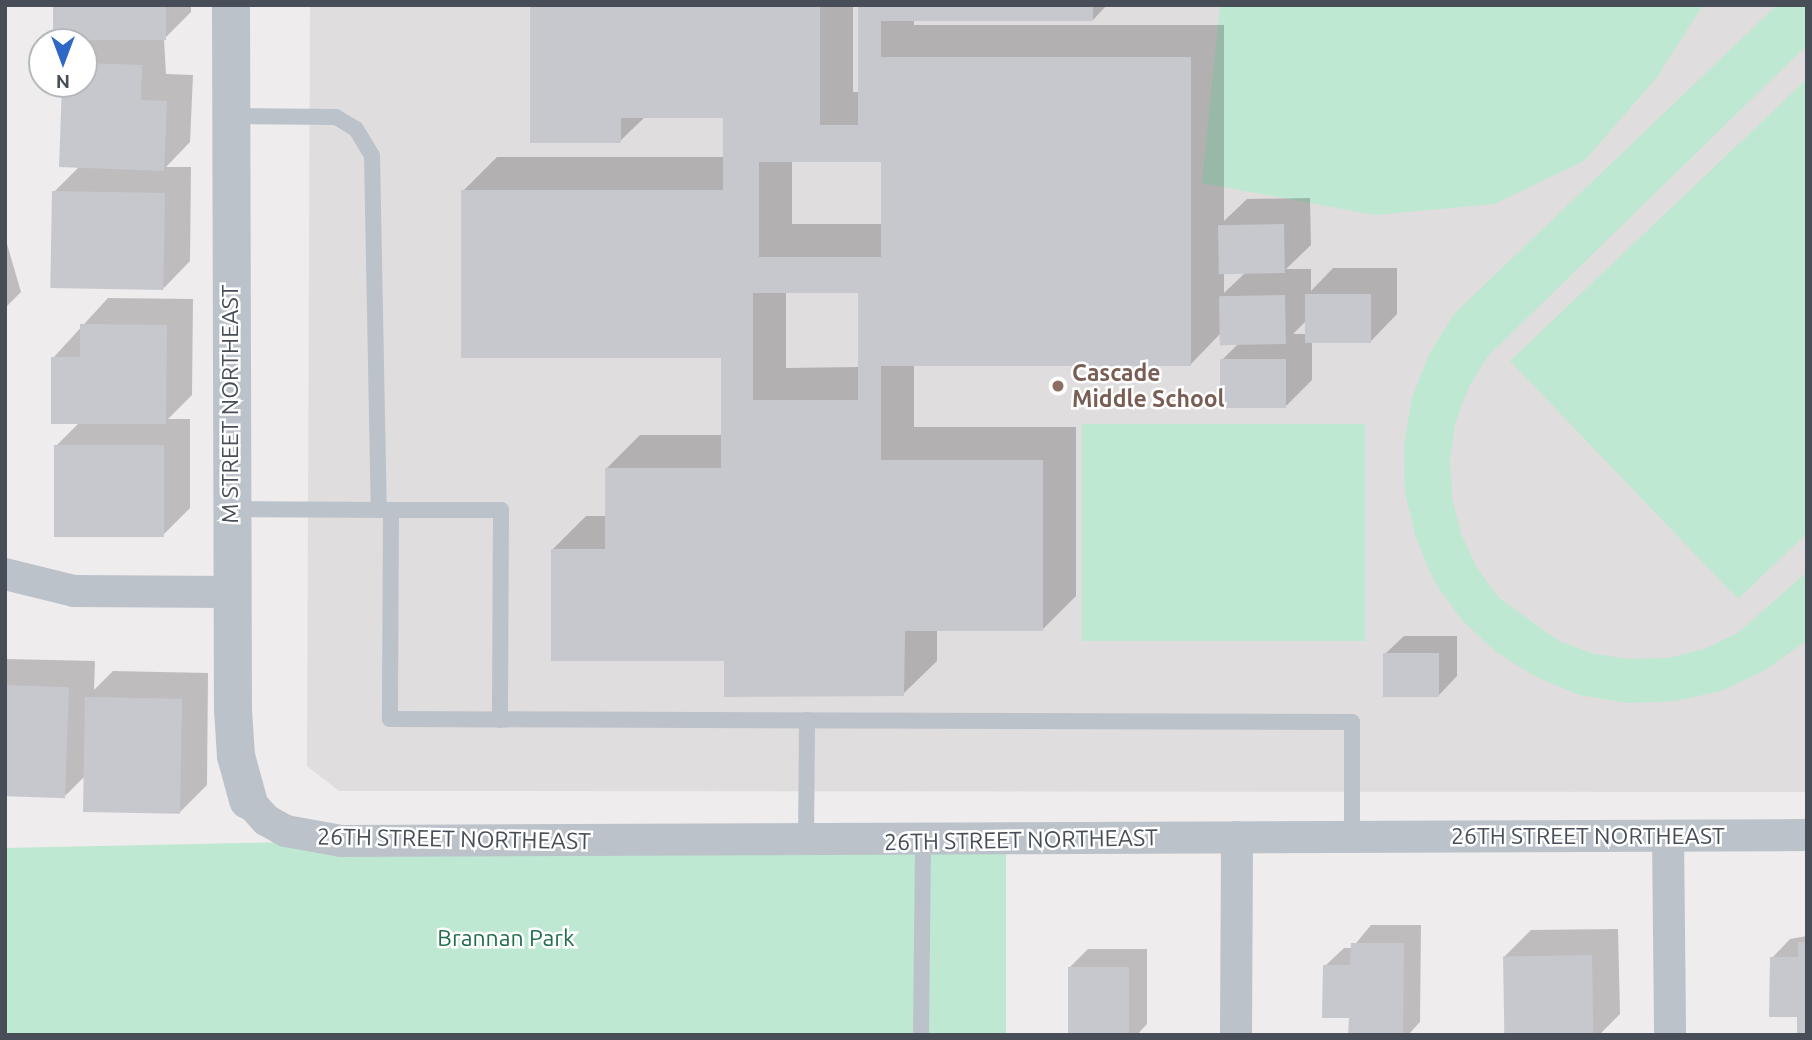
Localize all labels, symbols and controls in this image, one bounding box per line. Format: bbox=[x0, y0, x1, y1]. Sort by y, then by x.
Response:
north arrow bbox=[28, 28, 98, 98]
text: N bbox=[56, 71, 70, 93]
street label: M STREET NORTHEAST bbox=[216, 284, 244, 524]
place label: Cascade Middle School bbox=[1072, 359, 1225, 413]
marker: Cascade Middle School bbox=[1050, 378, 1066, 394]
street label: 26TH STREET NORTHEAST bbox=[1451, 822, 1725, 850]
street label: 26TH STREET NORTHEAST bbox=[317, 823, 591, 855]
street label: 26TH STREET NORTHEAST bbox=[884, 824, 1158, 856]
park label: Brannan Park bbox=[437, 924, 575, 952]

